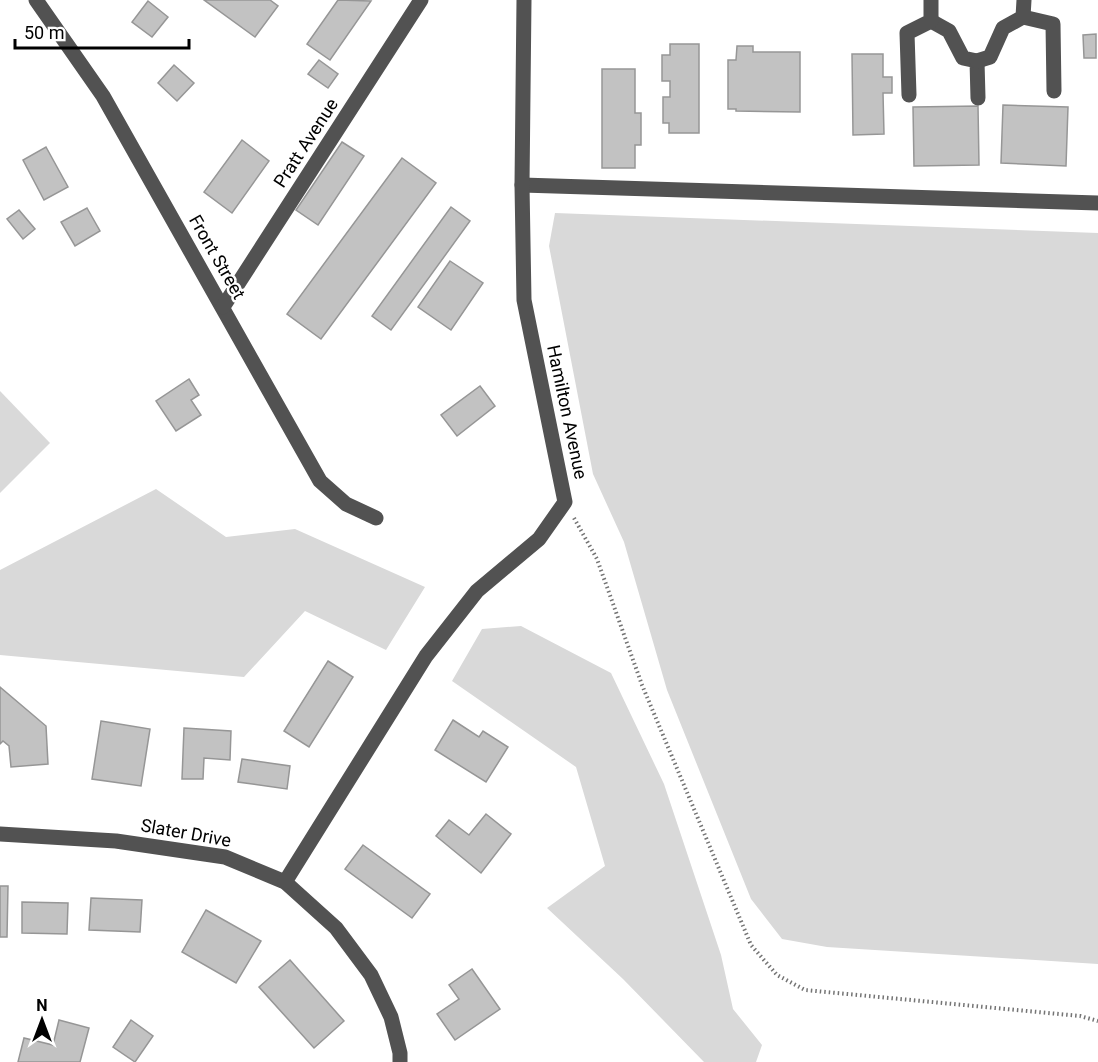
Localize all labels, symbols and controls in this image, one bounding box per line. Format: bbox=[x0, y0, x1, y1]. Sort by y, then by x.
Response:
scale bar bbox=[15, 12, 189, 50]
text: 50 m bbox=[24, 22, 64, 43]
street label: Pratt Avenue bbox=[269, 94, 342, 191]
street label: Front Street bbox=[185, 211, 250, 303]
street label: Hamilton Avenue bbox=[543, 343, 592, 481]
street label: Slater Drive bbox=[139, 814, 233, 851]
north arrow bbox=[12, 990, 72, 1050]
text: N bbox=[36, 996, 48, 1015]

